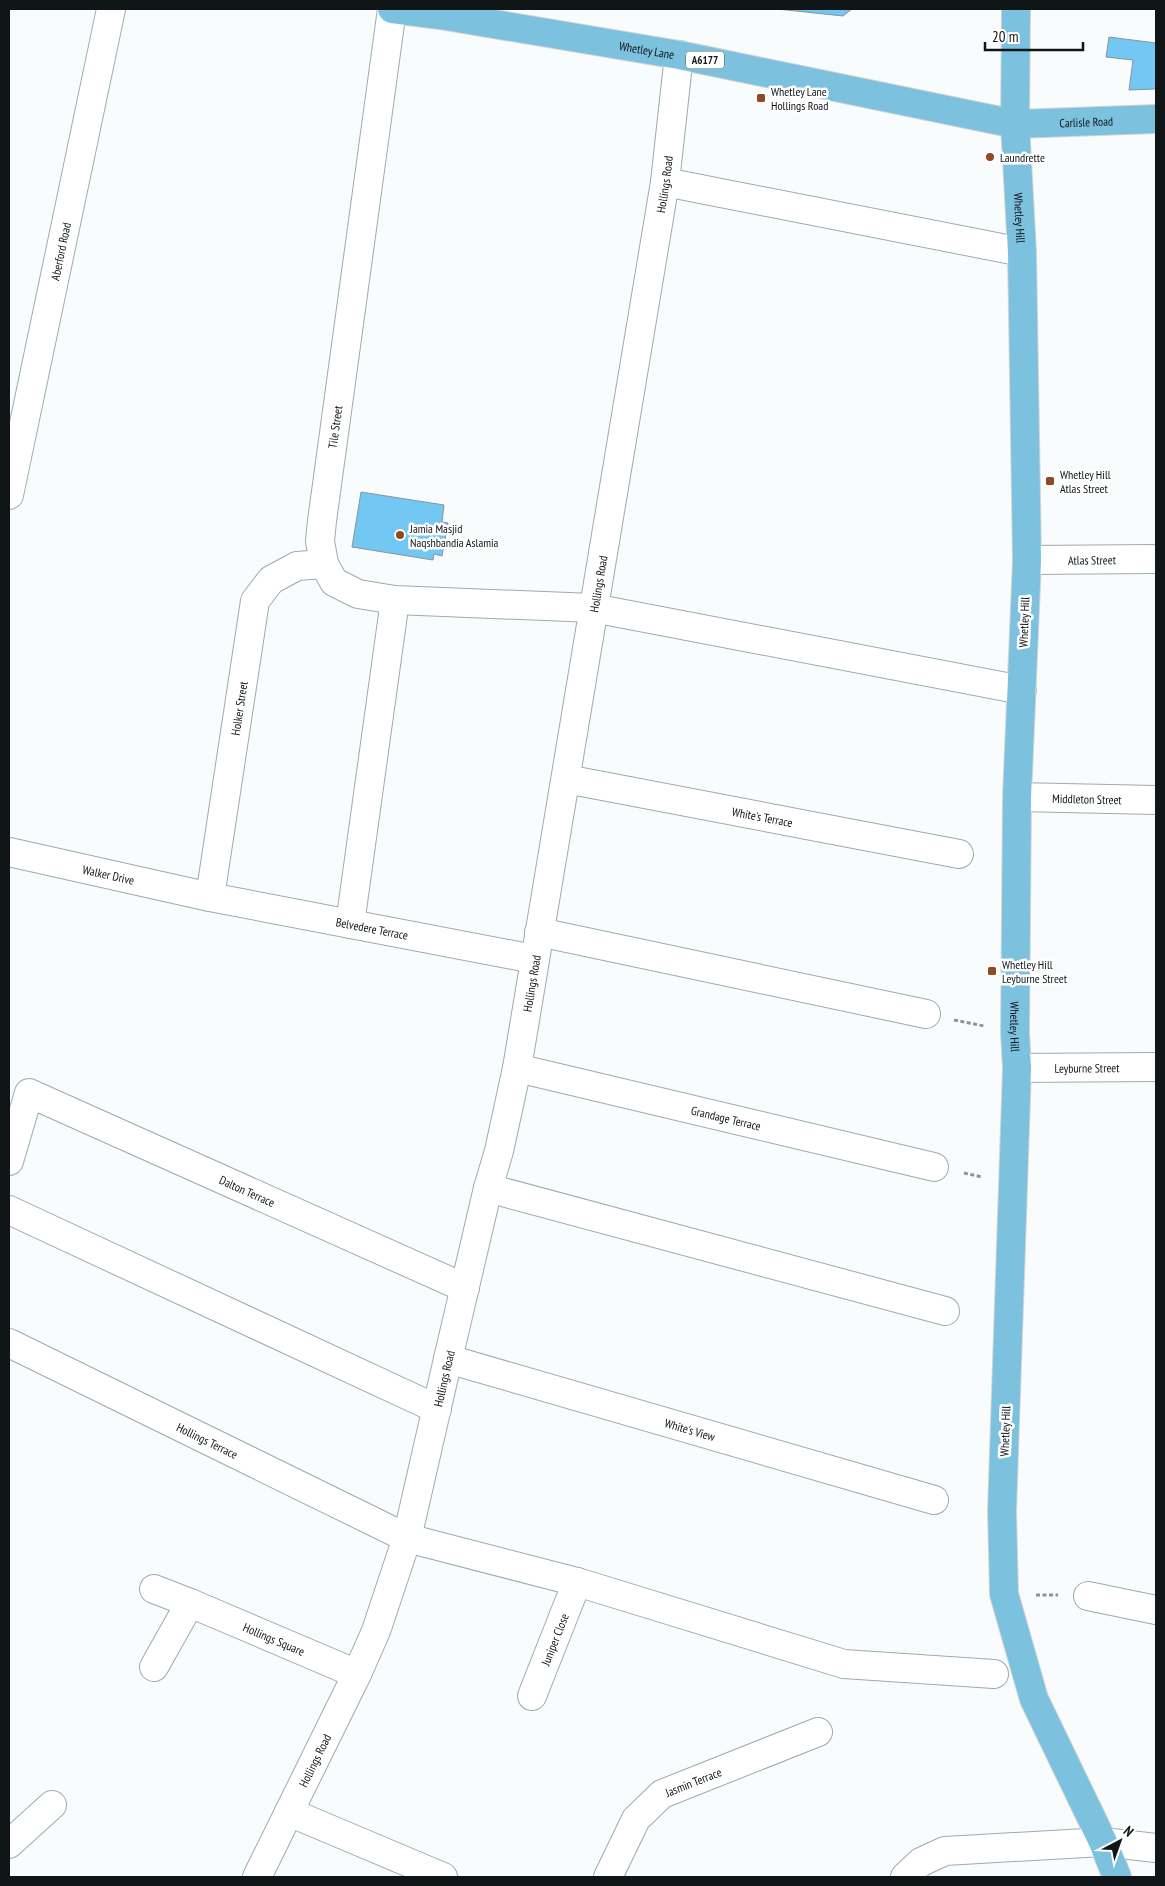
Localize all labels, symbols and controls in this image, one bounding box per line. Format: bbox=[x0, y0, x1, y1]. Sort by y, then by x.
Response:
scale bar bbox=[985, 20, 1082, 52]
text: 20 m bbox=[992, 27, 1018, 46]
street label: Whetley Lane bbox=[618, 38, 676, 62]
road number: A6177 bbox=[686, 52, 724, 68]
place label: Whetley Lane Hollings Road bbox=[771, 84, 828, 113]
marker: Whetley Lane Hollings Road bbox=[755, 92, 767, 104]
street label: Carlisle Road bbox=[1059, 113, 1113, 130]
place label: Laundrette bbox=[1000, 150, 1045, 165]
marker: Laundrette bbox=[984, 151, 996, 163]
street label: Hollings Road bbox=[652, 155, 675, 214]
street label: Whetley Hill bbox=[1011, 192, 1029, 244]
street label: Aberford Road bbox=[47, 221, 74, 282]
street label: Tile Street bbox=[325, 404, 346, 449]
place label: Whetley Hill Atlas Street bbox=[1060, 467, 1111, 496]
marker: Whetley Hill Atlas Street bbox=[1044, 475, 1056, 487]
place label: Jamia Masjid Naqshbandia Aslamia bbox=[409, 521, 499, 550]
marker: Jamia Masjid Naqshbandia Aslamia bbox=[394, 529, 406, 541]
street label: Atlas Street bbox=[1068, 552, 1117, 567]
street label: Hollings Road bbox=[586, 554, 610, 613]
street label: Whetley Hill bbox=[1016, 596, 1032, 647]
street label: Holker Street bbox=[227, 679, 250, 736]
street label: Middleton Street bbox=[1052, 790, 1123, 807]
street label: White's Terrace bbox=[731, 803, 794, 830]
street label: Walker Drive bbox=[81, 861, 136, 887]
street label: Belvedere Terrace bbox=[335, 914, 410, 942]
street label: Hollings Road bbox=[519, 954, 543, 1013]
place label: Whetley Hill Leyburne Street bbox=[1002, 957, 1068, 986]
marker: Whetley Hill Leyburne Street bbox=[986, 965, 998, 977]
street label: Whetley Hill bbox=[1007, 1001, 1024, 1052]
street label: Leyburne Street bbox=[1054, 1060, 1120, 1075]
street label: Grandage Terrace bbox=[690, 1102, 763, 1133]
street label: Dalton Terrace bbox=[217, 1172, 277, 1210]
street label: Hollings Road bbox=[430, 1349, 457, 1408]
street label: Whetley Hill bbox=[997, 1405, 1013, 1456]
street label: White's View bbox=[663, 1415, 718, 1444]
street label: Hollings Terrace bbox=[174, 1419, 240, 1462]
street label: Juniper Close bbox=[537, 1611, 571, 1668]
street label: Hollings Square bbox=[241, 1619, 307, 1658]
street label: Hollings Road bbox=[295, 1731, 334, 1789]
street label: Jasmin Terrace bbox=[662, 1764, 723, 1800]
north arrow bbox=[1095, 1816, 1145, 1866]
text: N bbox=[1120, 1822, 1137, 1840]

